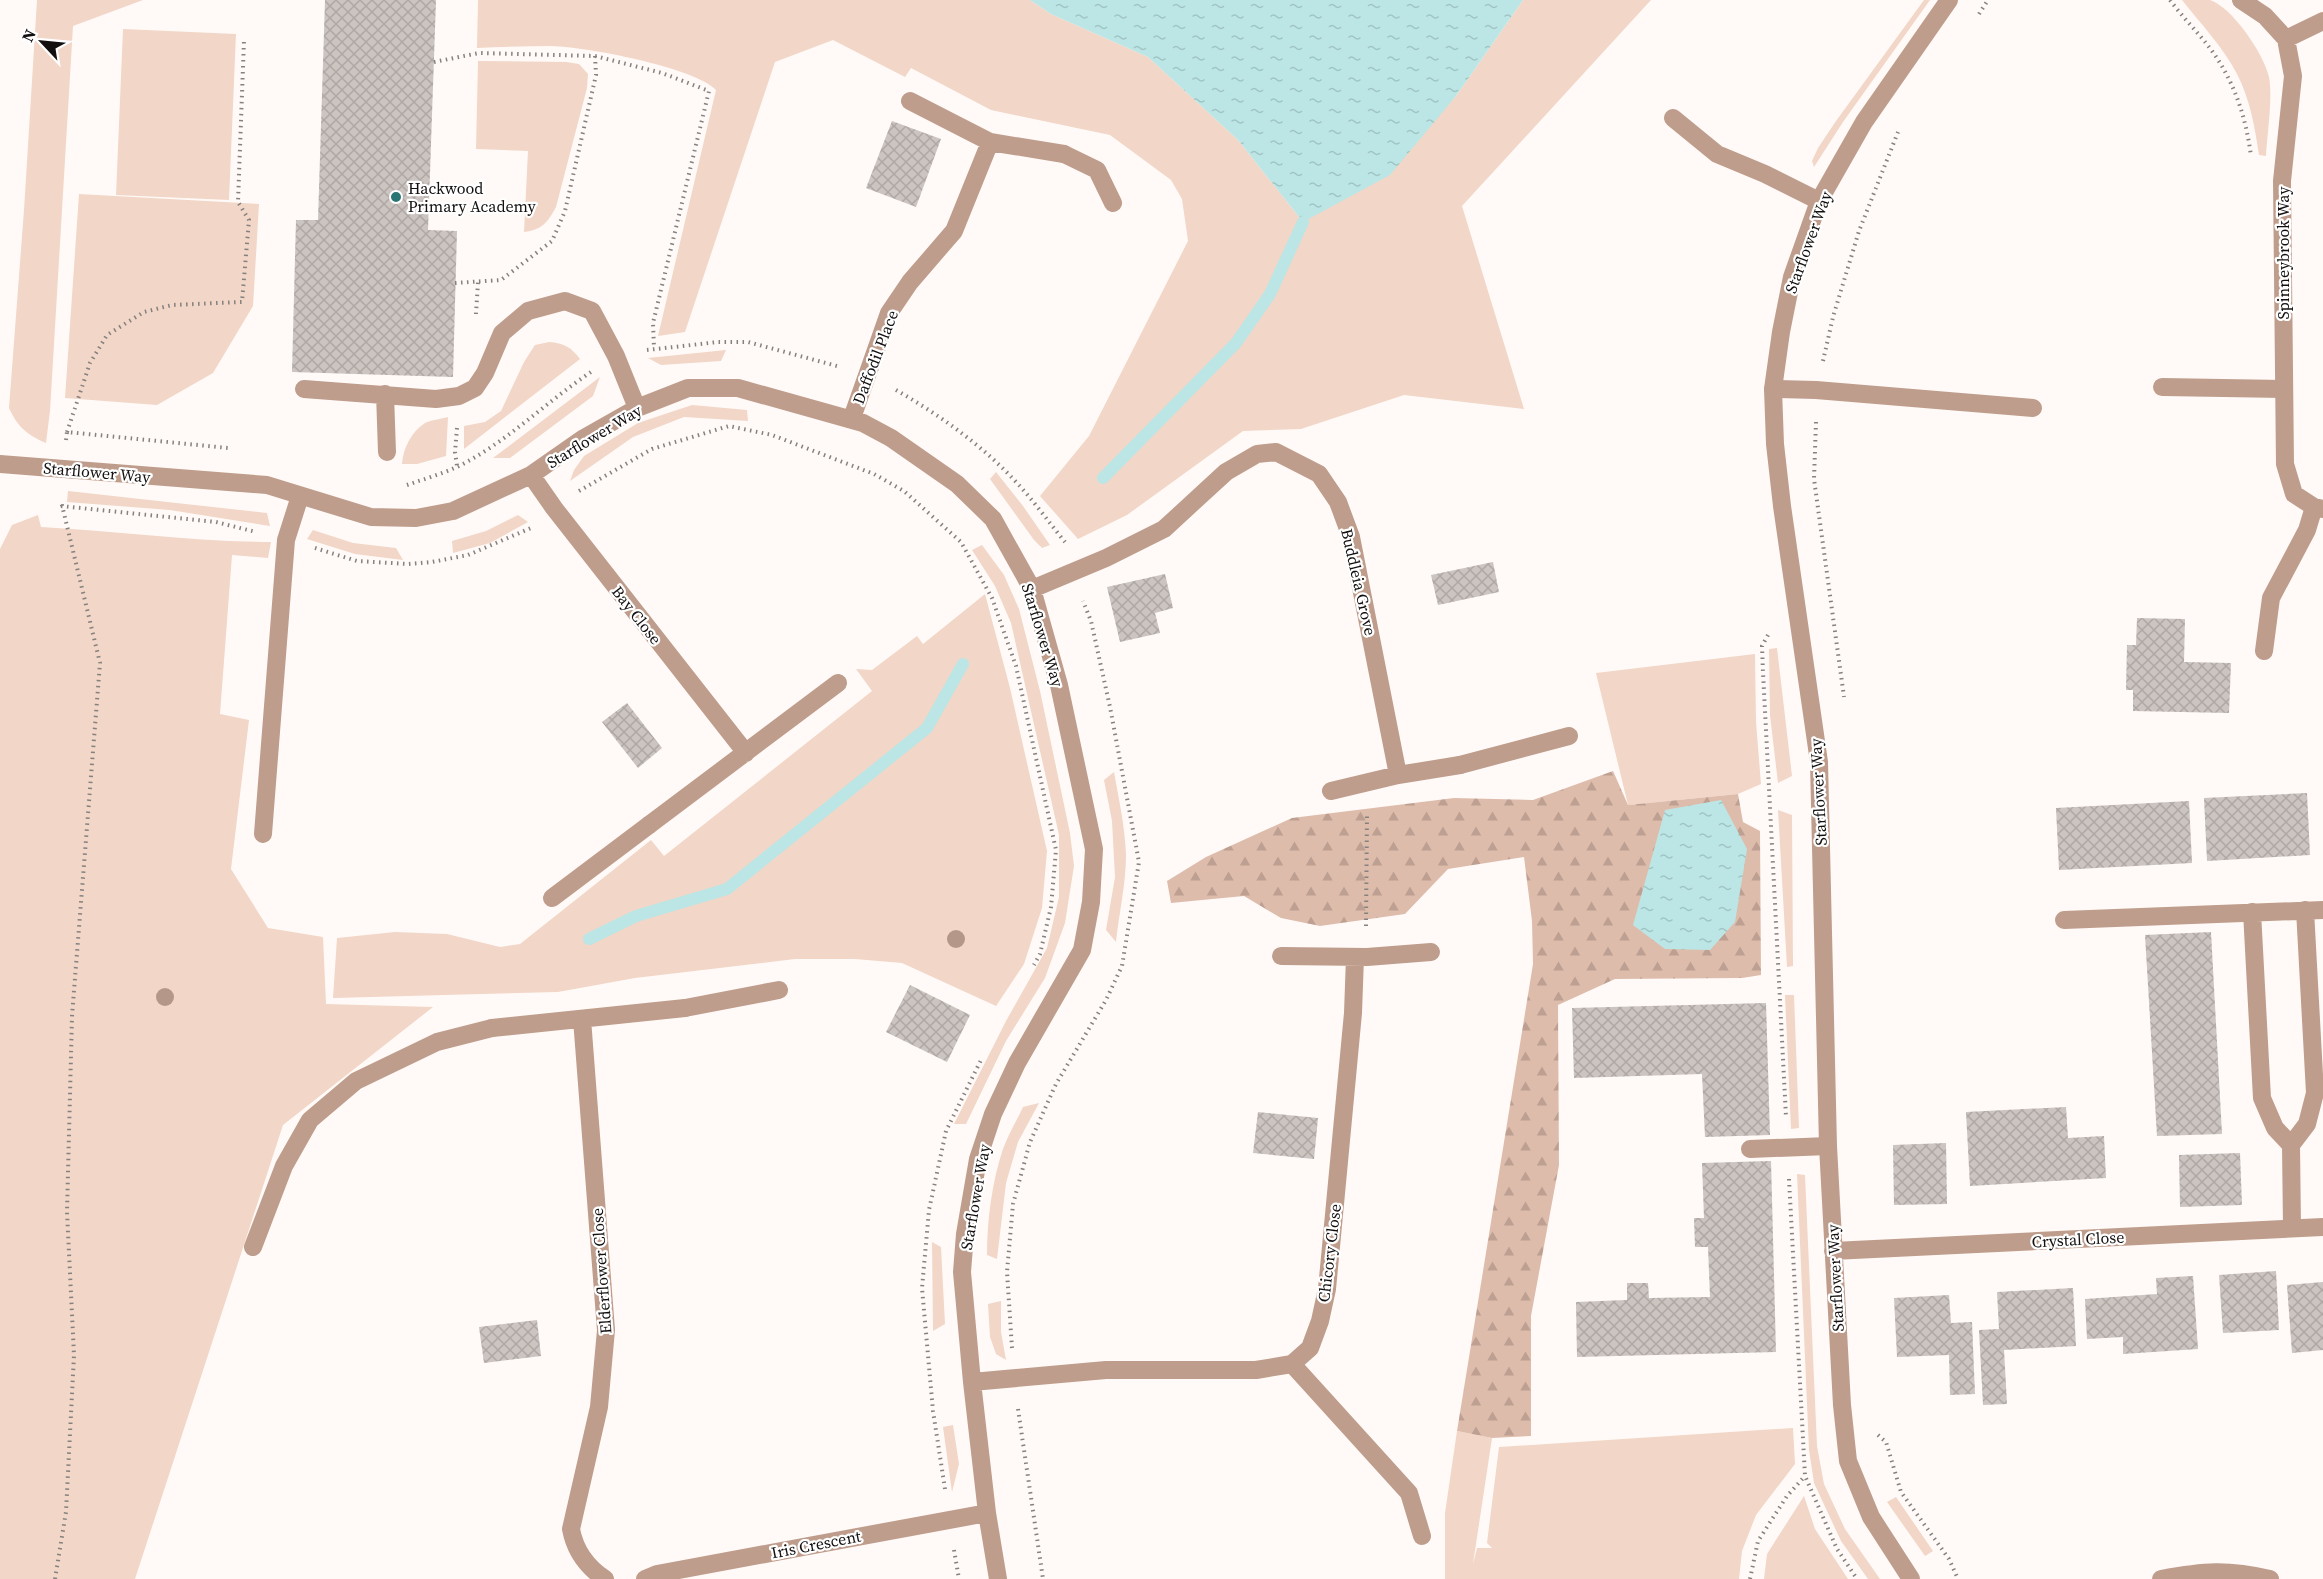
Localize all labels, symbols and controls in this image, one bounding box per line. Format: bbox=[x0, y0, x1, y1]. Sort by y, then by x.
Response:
north arrow bbox=[12, 12, 72, 72]
text: N bbox=[16, 25, 41, 45]
place label: Hackwood Primary Academy bbox=[408, 177, 537, 217]
street label: Spinneybrook Way bbox=[2272, 186, 2294, 320]
street label: Starflower Way bbox=[1779, 187, 1837, 296]
marker: Hackwood Primary Academy bbox=[389, 190, 403, 204]
street label: Daffodil Place bbox=[847, 307, 903, 407]
street label: Starflower Way bbox=[542, 399, 646, 473]
street label: Starflower Way bbox=[43, 456, 152, 488]
street label: Buddleia Grove bbox=[1336, 526, 1382, 638]
street label: Bay Close bbox=[607, 581, 667, 649]
street label: Starflower Way bbox=[1017, 581, 1069, 690]
street label: Starflower Way bbox=[1804, 737, 1832, 846]
street label: Starflower Way bbox=[955, 1142, 995, 1252]
street label: Chicory Close bbox=[1312, 1203, 1346, 1303]
street label: Elderflower Close bbox=[586, 1207, 616, 1335]
street label: Starflower Way bbox=[1821, 1223, 1849, 1332]
street label: Crystal Close bbox=[2031, 1226, 2125, 1252]
street label: Iris Crescent bbox=[769, 1524, 863, 1563]

